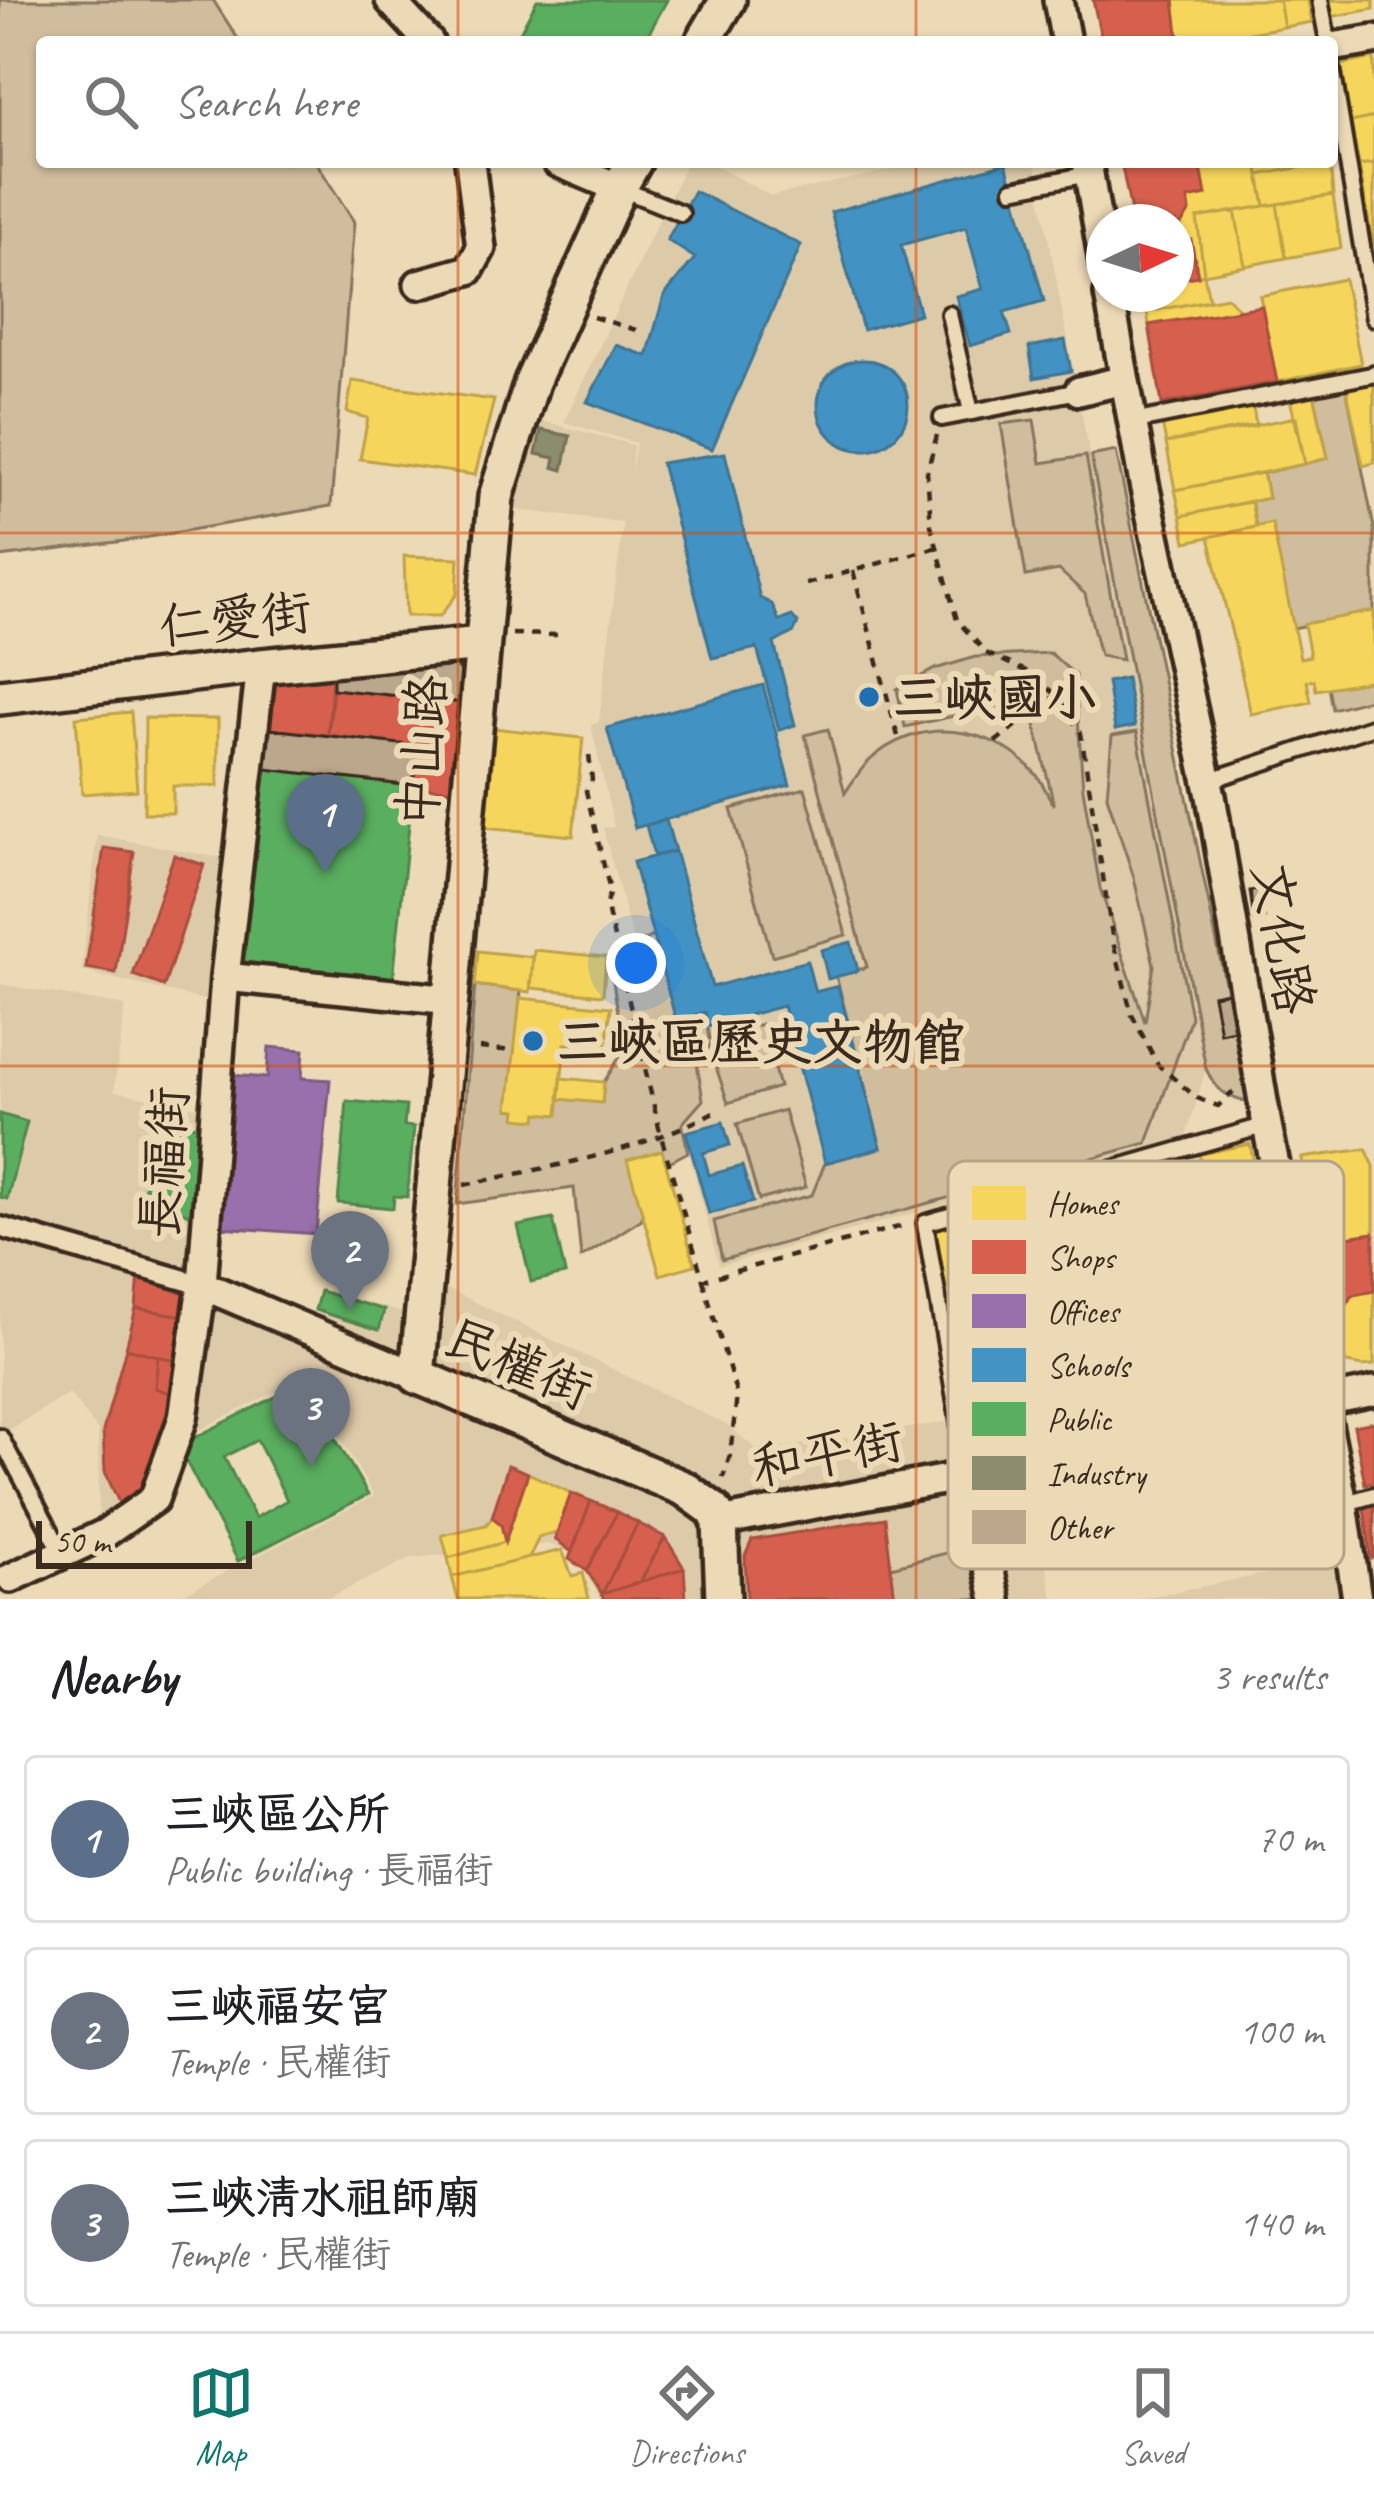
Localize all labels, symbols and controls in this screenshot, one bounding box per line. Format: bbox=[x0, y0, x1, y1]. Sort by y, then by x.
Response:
search box bbox=[36, 36, 1338, 168]
icon: search bbox=[78, 69, 144, 135]
text: Search here bbox=[174, 74, 357, 131]
north arrow bbox=[1086, 204, 1194, 312]
street label: 仁愛街 bbox=[156, 579, 315, 659]
place label: 三峽國小 bbox=[893, 666, 1097, 730]
street label: 中山路 bbox=[385, 673, 459, 830]
marker: 三峽國小 bbox=[856, 684, 882, 710]
pin: 1 bbox=[286, 774, 364, 873]
street label: 文化路 bbox=[1238, 857, 1328, 1019]
your location bbox=[606, 933, 666, 993]
place label: 三峽區歷史文物館 bbox=[557, 1010, 965, 1074]
marker: 三峽區歷史文物館 bbox=[520, 1028, 546, 1054]
street label: 長福街 bbox=[127, 1085, 201, 1242]
legend bbox=[948, 1161, 1344, 1569]
text: Homes bbox=[1047, 1183, 1120, 1225]
pin: 2 bbox=[311, 1211, 389, 1310]
text: Shops bbox=[1047, 1237, 1117, 1279]
text: Offices bbox=[1047, 1291, 1121, 1333]
street label: 民權街 bbox=[436, 1305, 602, 1423]
text: Schools bbox=[1047, 1345, 1132, 1387]
pin: 3 bbox=[272, 1368, 350, 1467]
text: Public bbox=[1047, 1399, 1113, 1441]
street label: 和平街 bbox=[746, 1408, 908, 1500]
text: Industry bbox=[1047, 1453, 1148, 1495]
text: Other bbox=[1047, 1507, 1116, 1549]
scale bar bbox=[36, 1515, 252, 1568]
text: 50 m bbox=[54, 1521, 110, 1563]
text: Nearby bbox=[48, 1645, 176, 1709]
text: 3 results bbox=[1212, 1653, 1326, 1702]
text: 三峽區公所 bbox=[165, 1786, 390, 1843]
text: 1 bbox=[81, 1815, 99, 1864]
text: 70 m bbox=[1257, 1815, 1323, 1864]
text: Public building · 長福街 bbox=[165, 1846, 493, 1895]
text: 三峽福安宮 bbox=[165, 1978, 390, 2035]
text: 2 bbox=[81, 2007, 99, 2056]
text: 100 m bbox=[1239, 2007, 1323, 2056]
text: Temple · 民權街 bbox=[165, 2038, 391, 2087]
text: 三峽清水祖師廟 bbox=[165, 2170, 480, 2227]
text: 3 bbox=[81, 2199, 99, 2248]
text: 140 m bbox=[1239, 2199, 1323, 2248]
text: Temple · 民權街 bbox=[165, 2230, 391, 2279]
tab: Map bbox=[188, 2360, 254, 2474]
tab: Directions bbox=[630, 2360, 744, 2474]
tab: Saved bbox=[1120, 2360, 1186, 2474]

